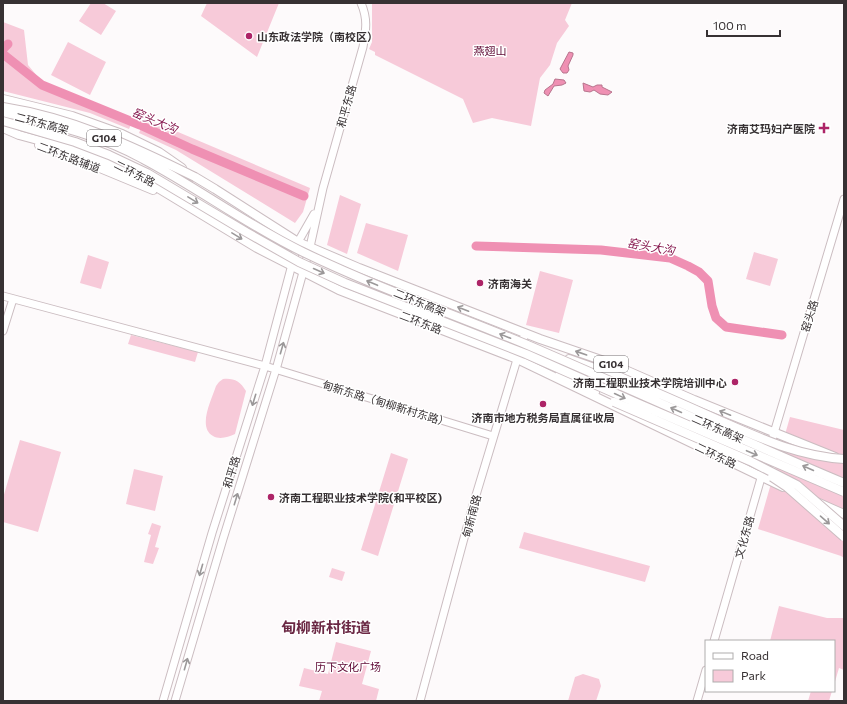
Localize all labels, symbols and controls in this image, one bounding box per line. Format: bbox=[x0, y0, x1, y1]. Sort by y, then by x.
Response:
scale bar bbox=[707, 12, 780, 38]
text: 100 m bbox=[713, 18, 747, 32]
place label: 山东政法学院（南校区） bbox=[257, 30, 378, 43]
marker: 山东政法学院（南校区） bbox=[244, 31, 254, 41]
park label: 燕翅山 bbox=[474, 44, 507, 57]
street label: 和平东路 bbox=[334, 83, 358, 129]
water label: 窑头大沟 bbox=[130, 104, 182, 137]
street label: 二环东高架 bbox=[14, 110, 70, 136]
place label: 济南艾玛妇产医院 bbox=[727, 122, 815, 135]
marker: 济南艾玛妇产医院 bbox=[818, 122, 830, 134]
road number: G104 bbox=[87, 130, 121, 146]
street label: 二环东路辅道 bbox=[36, 139, 102, 175]
street label: 二环东路 bbox=[112, 157, 158, 189]
one-way arrow bbox=[187, 197, 199, 205]
one-way arrow bbox=[231, 232, 242, 240]
water label: 窑头大沟 bbox=[626, 235, 678, 257]
one-way arrow bbox=[312, 268, 324, 275]
place label: 济南海关 bbox=[488, 277, 532, 290]
one-way arrow bbox=[366, 278, 378, 286]
marker: 济南海关 bbox=[475, 278, 485, 288]
street label: 二环东高架 bbox=[392, 286, 448, 318]
street label: 窑头路 bbox=[798, 298, 820, 334]
one-way arrow bbox=[457, 304, 469, 312]
street label: 二环东路 bbox=[398, 308, 444, 336]
one-way arrow bbox=[500, 332, 512, 340]
one-way arrow bbox=[279, 341, 286, 354]
one-way arrow bbox=[574, 349, 587, 356]
road number: G104 bbox=[594, 356, 628, 372]
place label: 济南工程职业技术学院培训中心 bbox=[573, 376, 727, 389]
street label: 甸新东路（甸柳新村东路） bbox=[321, 377, 451, 429]
marker: 济南工程职业技术学院培训中心 bbox=[730, 377, 740, 387]
one-way arrow bbox=[613, 393, 625, 400]
one-way arrow bbox=[250, 394, 257, 407]
marker: 济南市地方税务局直属征收局 bbox=[538, 399, 548, 409]
one-way arrow bbox=[671, 406, 683, 413]
one-way arrow bbox=[719, 408, 731, 416]
place label: 济南市地方税务局直属征收局 bbox=[472, 411, 615, 424]
street label: 二环东高架 bbox=[690, 411, 746, 445]
street label: 二环东路 bbox=[693, 440, 739, 470]
one-way arrow bbox=[745, 449, 757, 457]
street label: 和平路 bbox=[220, 454, 242, 490]
one-way arrow bbox=[803, 463, 815, 471]
place label: 济南工程职业技术学院(和平校区) bbox=[279, 491, 443, 504]
one-way arrow bbox=[233, 492, 240, 505]
marker: 济南工程职业技术学院(和平校区) bbox=[266, 492, 276, 502]
street label: 甸新南路 bbox=[459, 493, 483, 539]
street label: 文化东路 bbox=[732, 514, 756, 560]
one-way arrow bbox=[819, 516, 830, 525]
one-way arrow bbox=[197, 563, 204, 576]
district label: 甸柳新村街道 bbox=[281, 618, 371, 636]
legend bbox=[705, 640, 835, 692]
text: Road bbox=[741, 648, 769, 662]
one-way arrow bbox=[183, 657, 190, 670]
park label: 历下文化广场 bbox=[315, 660, 381, 673]
text: Park bbox=[741, 668, 767, 682]

